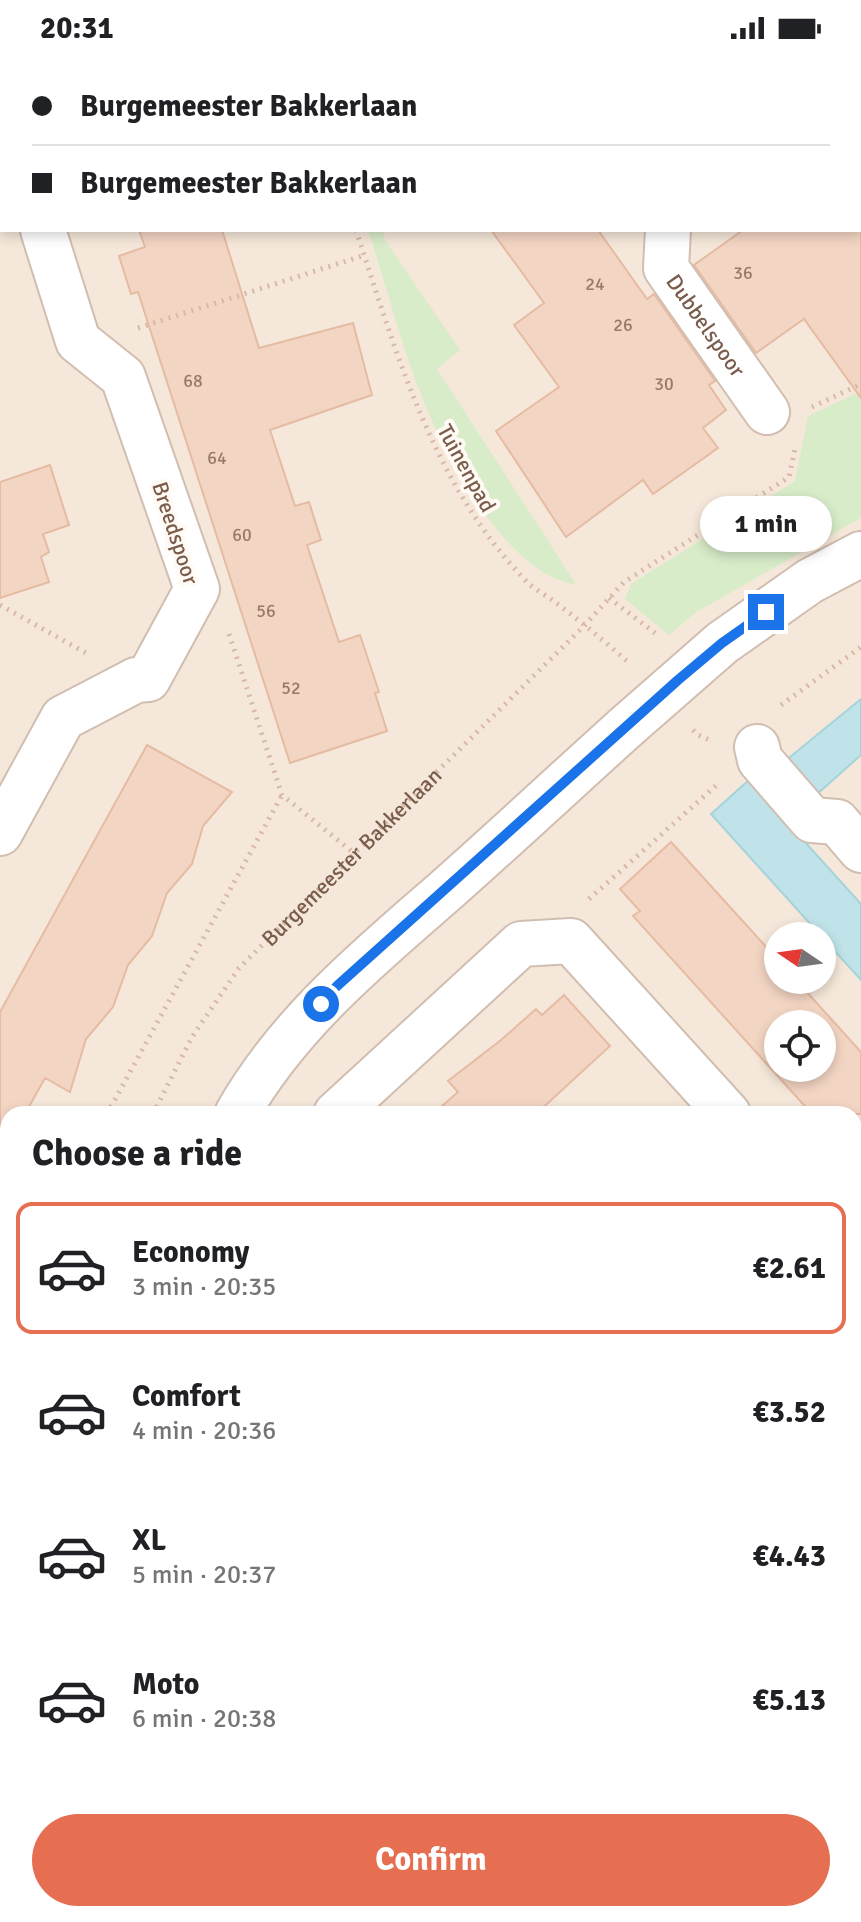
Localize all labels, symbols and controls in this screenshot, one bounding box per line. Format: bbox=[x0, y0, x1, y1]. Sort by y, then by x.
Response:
text: 20:31 bbox=[40, 10, 114, 47]
text: Burgemeester Bakkerlaan bbox=[80, 88, 417, 125]
text: Burgemeester Bakkerlaan bbox=[80, 165, 417, 202]
house number: 36 bbox=[733, 262, 753, 284]
street label: Dubbelspoor bbox=[660, 269, 751, 382]
house number: 24 bbox=[585, 273, 605, 295]
house number: 26 bbox=[613, 314, 633, 336]
house number: 68 bbox=[183, 370, 203, 392]
house number: 30 bbox=[654, 373, 674, 395]
street label: Tuinenpad bbox=[431, 420, 502, 517]
house number: 64 bbox=[207, 447, 227, 469]
street label: Breedspoor bbox=[146, 478, 205, 588]
callout: 1 min bbox=[700, 496, 832, 552]
text: 1 min bbox=[735, 508, 797, 540]
house number: 60 bbox=[232, 524, 252, 546]
route end bbox=[748, 594, 784, 630]
house number: 56 bbox=[256, 600, 276, 622]
house number: 52 bbox=[281, 677, 301, 699]
street label: Burgemeester Bakkerlaan bbox=[256, 762, 447, 952]
north arrow bbox=[764, 922, 836, 994]
map controls bbox=[764, 922, 836, 1082]
route start bbox=[303, 986, 339, 1022]
button: locate bbox=[764, 1010, 836, 1082]
text: Choose a ride bbox=[32, 1131, 242, 1176]
icon: car bbox=[36, 1232, 108, 1304]
text: Economy bbox=[132, 1234, 249, 1271]
text: €2.61 bbox=[753, 1250, 826, 1287]
text: 3 min · 20:35 bbox=[132, 1271, 276, 1303]
icon: car bbox=[36, 1376, 108, 1448]
text: Comfort bbox=[132, 1378, 241, 1415]
text: €3.52 bbox=[753, 1394, 826, 1431]
text: 4 min · 20:36 bbox=[132, 1415, 276, 1447]
icon: car bbox=[36, 1520, 108, 1592]
text: XL bbox=[132, 1522, 166, 1559]
text: €4.43 bbox=[753, 1538, 826, 1575]
text: 5 min · 20:37 bbox=[132, 1559, 276, 1591]
icon: car bbox=[36, 1664, 108, 1736]
text: Moto bbox=[132, 1666, 199, 1703]
text: €5.13 bbox=[753, 1682, 826, 1719]
text: 6 min · 20:38 bbox=[132, 1703, 276, 1735]
button: Confirm bbox=[32, 1814, 830, 1906]

